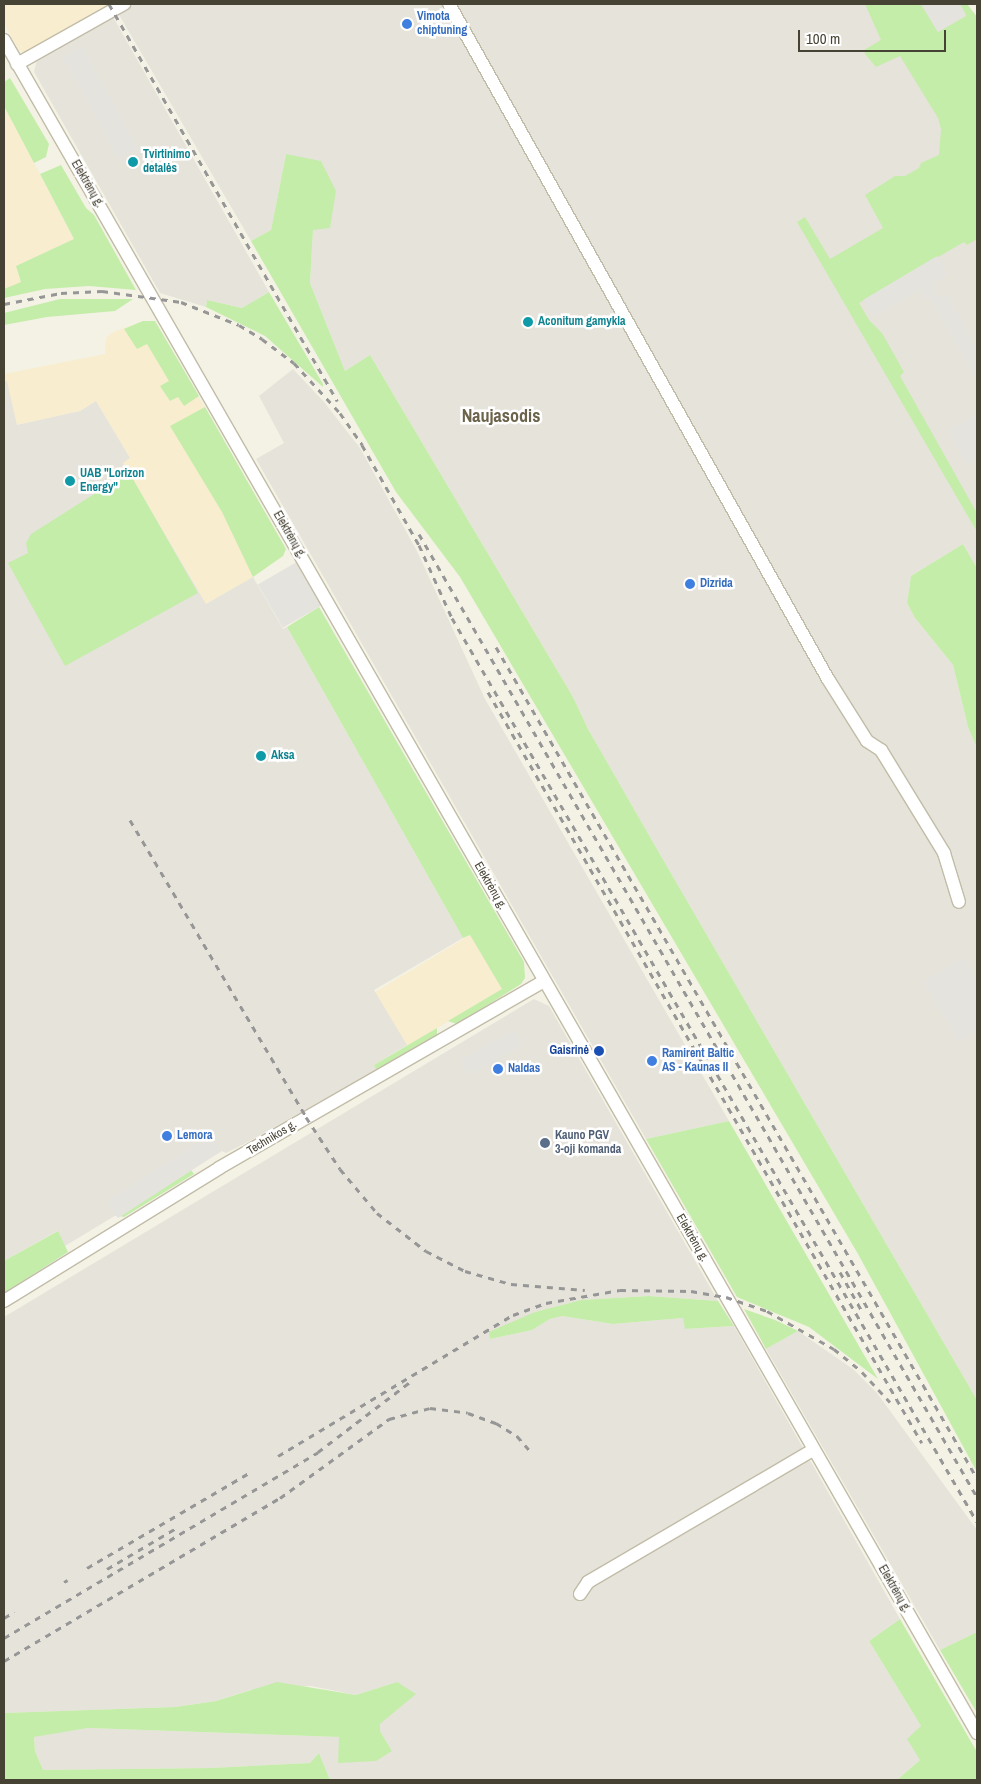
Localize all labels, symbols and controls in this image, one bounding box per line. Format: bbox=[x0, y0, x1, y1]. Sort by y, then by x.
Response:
place label: Vimota chiptuning bbox=[417, 10, 467, 38]
marker: Vimota chiptuning bbox=[401, 18, 413, 30]
scale bar bbox=[801, 20, 948, 52]
text: 100 m bbox=[806, 28, 840, 49]
place label: Tvirtinimo detalės bbox=[143, 148, 191, 176]
marker: Tvirtinimo detalės bbox=[127, 156, 139, 168]
street label: Elektrėnų g. bbox=[68, 158, 106, 210]
place label: Aconitum gamykla bbox=[538, 315, 625, 329]
marker: Aconitum gamykla bbox=[522, 316, 534, 328]
district label: Naujasodis bbox=[462, 405, 540, 427]
place label: UAB "Lorizon Energy" bbox=[80, 467, 144, 495]
marker: UAB "Lorizon Energy" bbox=[64, 475, 76, 487]
street label: Elektrėnų g. bbox=[270, 509, 308, 561]
place label: Dizrida bbox=[700, 577, 733, 591]
marker: Dizrida bbox=[684, 578, 696, 590]
place label: Aksa bbox=[271, 749, 295, 763]
marker: Aksa bbox=[255, 750, 267, 762]
street label: Elektrėnų g. bbox=[471, 860, 509, 912]
place label: Gaisrinė bbox=[550, 1044, 589, 1058]
marker: Gaisrinė bbox=[593, 1045, 605, 1057]
place label: Ramirent Baltic AS - Kaunas II bbox=[662, 1047, 734, 1075]
marker: Ramirent Baltic AS - Kaunas II bbox=[646, 1055, 658, 1067]
place label: Naldas bbox=[508, 1062, 540, 1076]
marker: Naldas bbox=[492, 1063, 504, 1075]
street label: Technikos g. bbox=[245, 1118, 299, 1158]
place label: Lemora bbox=[177, 1129, 213, 1143]
place label: Kauno PGV 3-oji komanda bbox=[555, 1129, 621, 1157]
marker: Lemora bbox=[161, 1130, 173, 1142]
marker: Kauno PGV 3-oji komanda bbox=[539, 1137, 551, 1149]
street label: Elektrėnų g. bbox=[673, 1212, 711, 1264]
street label: Elektrėnų g. bbox=[875, 1563, 913, 1615]

